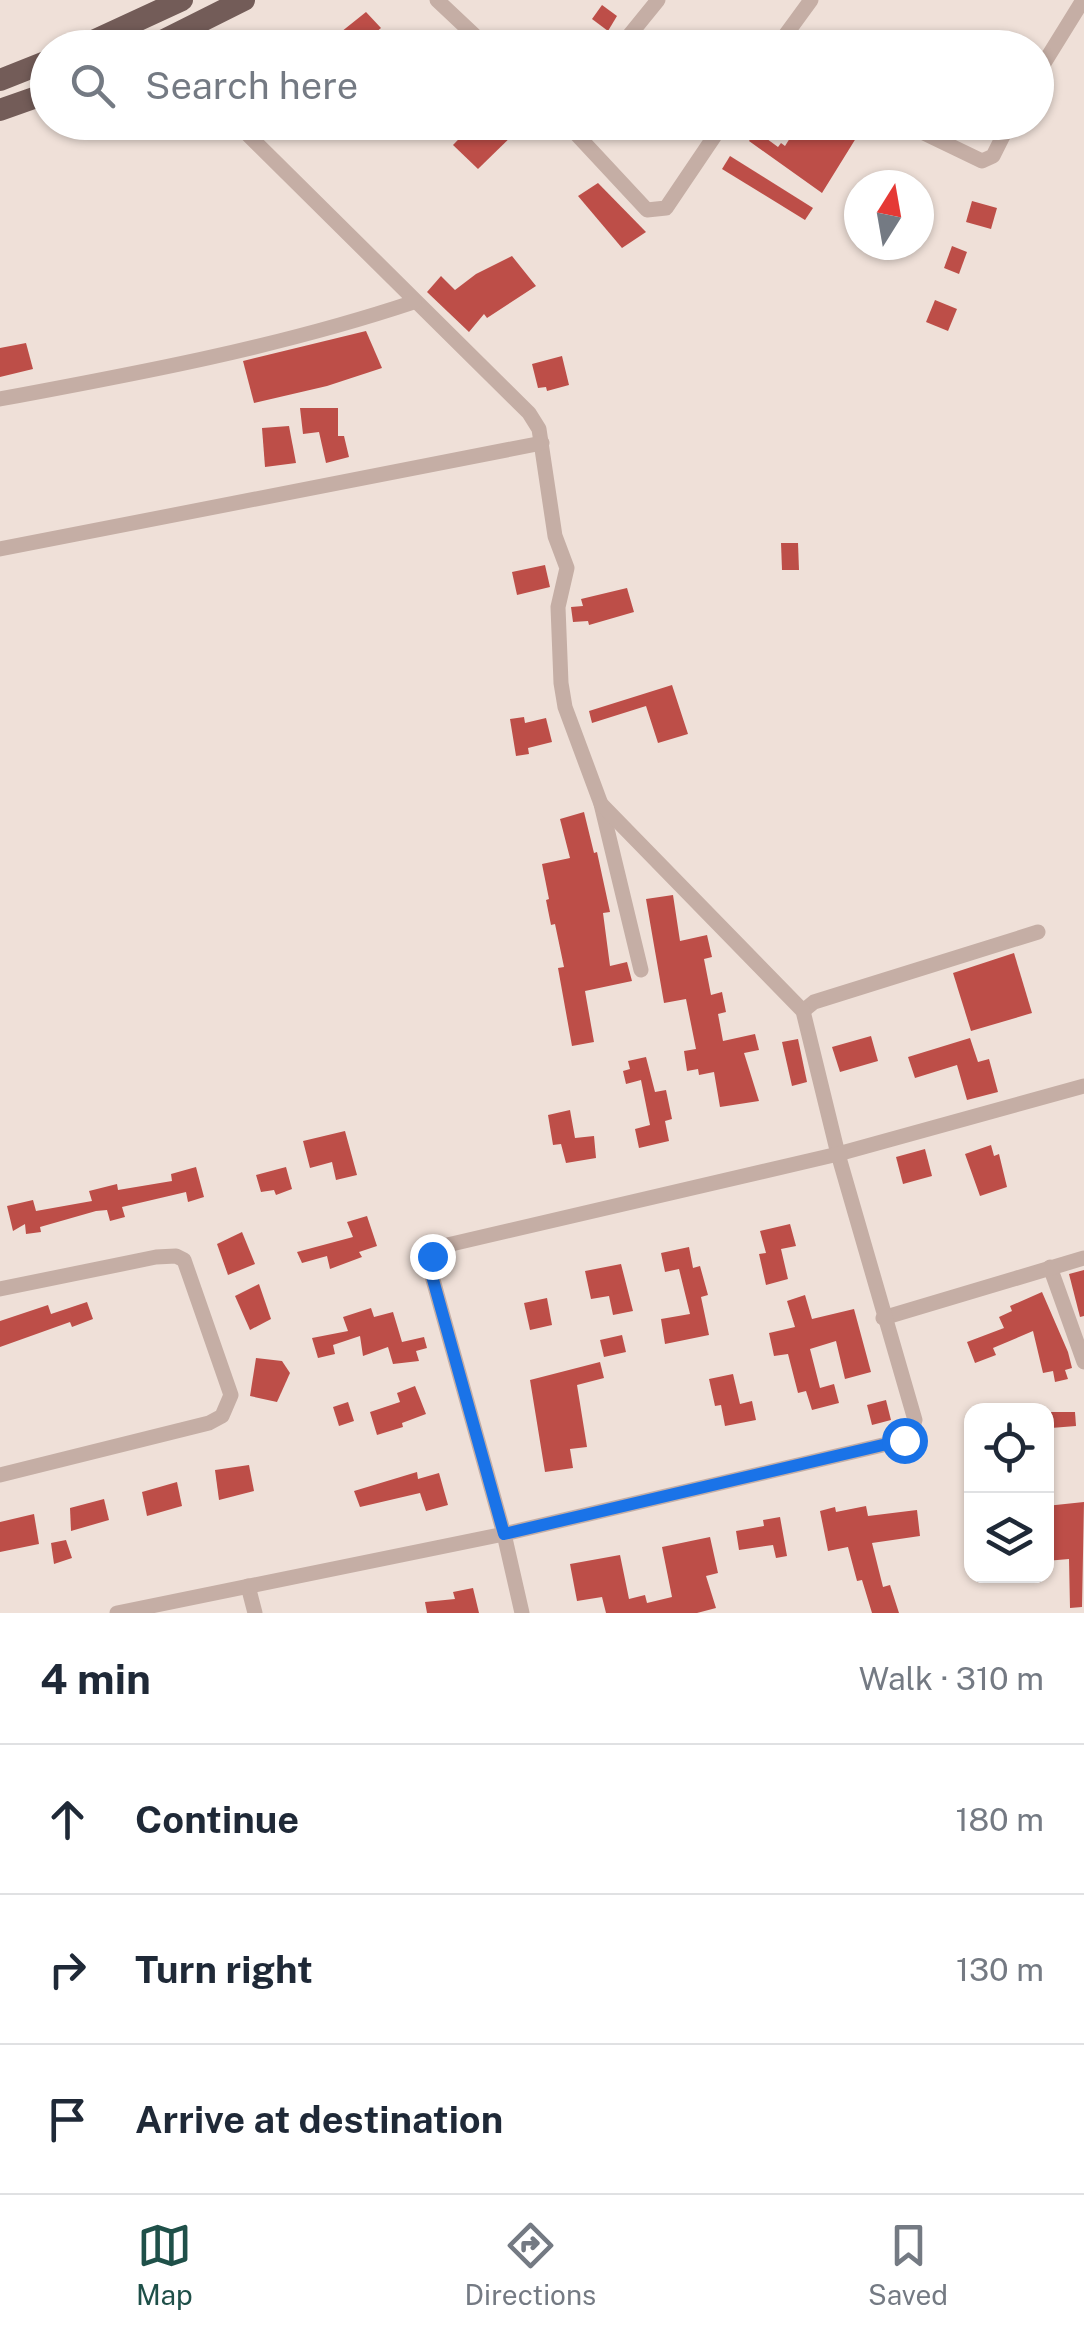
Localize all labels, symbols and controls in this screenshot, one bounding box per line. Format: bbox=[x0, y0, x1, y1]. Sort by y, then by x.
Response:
search box bbox=[30, 30, 1054, 140]
icon: search bbox=[65, 58, 120, 113]
text: Search here bbox=[145, 63, 358, 108]
north arrow bbox=[844, 170, 934, 260]
route end bbox=[410, 1234, 456, 1280]
map controls bbox=[964, 1403, 1054, 1583]
button: locate bbox=[964, 1403, 1054, 1493]
route start bbox=[882, 1418, 928, 1464]
button: layers bbox=[964, 1493, 1054, 1583]
text: 4 min bbox=[40, 1654, 151, 1703]
text: Walk · 310 m bbox=[859, 1660, 1044, 1697]
icon: ahead bbox=[40, 1792, 95, 1847]
text: Continue bbox=[135, 1797, 299, 1842]
text: 180 m bbox=[955, 1801, 1044, 1838]
icon: right bbox=[40, 1942, 95, 1997]
text: Turn right bbox=[135, 1947, 313, 1992]
text: 130 m bbox=[956, 1951, 1044, 1988]
icon: arrive bbox=[40, 2092, 95, 2147]
text: Arrive at destination bbox=[135, 2097, 503, 2142]
tab: Map bbox=[136, 2218, 193, 2311]
tab: Directions bbox=[465, 2218, 596, 2311]
tab: Saved bbox=[868, 2218, 948, 2311]

